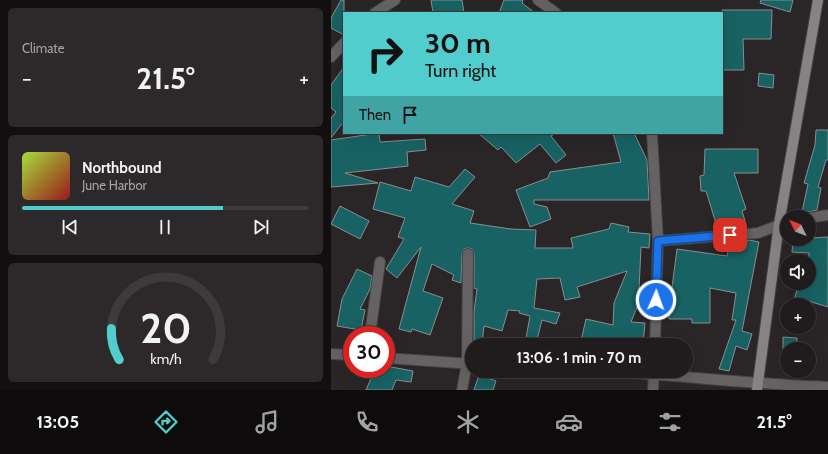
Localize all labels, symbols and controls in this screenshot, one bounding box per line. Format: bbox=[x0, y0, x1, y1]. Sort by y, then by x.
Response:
text: 30 m bbox=[425, 26, 491, 60]
icon: right bbox=[359, 28, 411, 80]
text: Climate bbox=[22, 40, 64, 56]
text: 21.5° bbox=[136, 60, 195, 97]
text: Turn right bbox=[425, 60, 496, 82]
text: − bbox=[22, 65, 32, 92]
text: + bbox=[299, 65, 309, 92]
icon: arrive bbox=[399, 104, 421, 126]
text: Then bbox=[359, 106, 391, 124]
text: Northbound bbox=[82, 159, 162, 177]
text: June Harbor bbox=[82, 177, 147, 193]
north arrow bbox=[780, 210, 816, 246]
map controls bbox=[780, 210, 816, 378]
icon: previous bbox=[59, 216, 81, 238]
icon: pause bbox=[154, 216, 176, 238]
icon: next bbox=[250, 216, 272, 238]
pin bbox=[713, 218, 747, 252]
icon: arrive bbox=[719, 224, 741, 246]
button: sound bbox=[780, 254, 816, 290]
position arrow bbox=[635, 279, 677, 321]
button: + bbox=[780, 298, 816, 334]
text: 20 bbox=[140, 303, 191, 353]
speed limit sign: 30 bbox=[343, 326, 395, 378]
button: − bbox=[780, 342, 816, 378]
text: 13:06 · 1 min · 70 m bbox=[517, 349, 641, 367]
text: km/h bbox=[150, 350, 181, 368]
icon: directions bbox=[152, 408, 180, 436]
icon: music bbox=[253, 408, 281, 436]
icon: phone bbox=[353, 408, 381, 436]
icon: climate bbox=[454, 408, 482, 436]
icon: car bbox=[555, 408, 583, 436]
icon: filters bbox=[656, 408, 684, 436]
text: 13:05 bbox=[36, 411, 79, 433]
text: 21.5° bbox=[757, 411, 792, 433]

